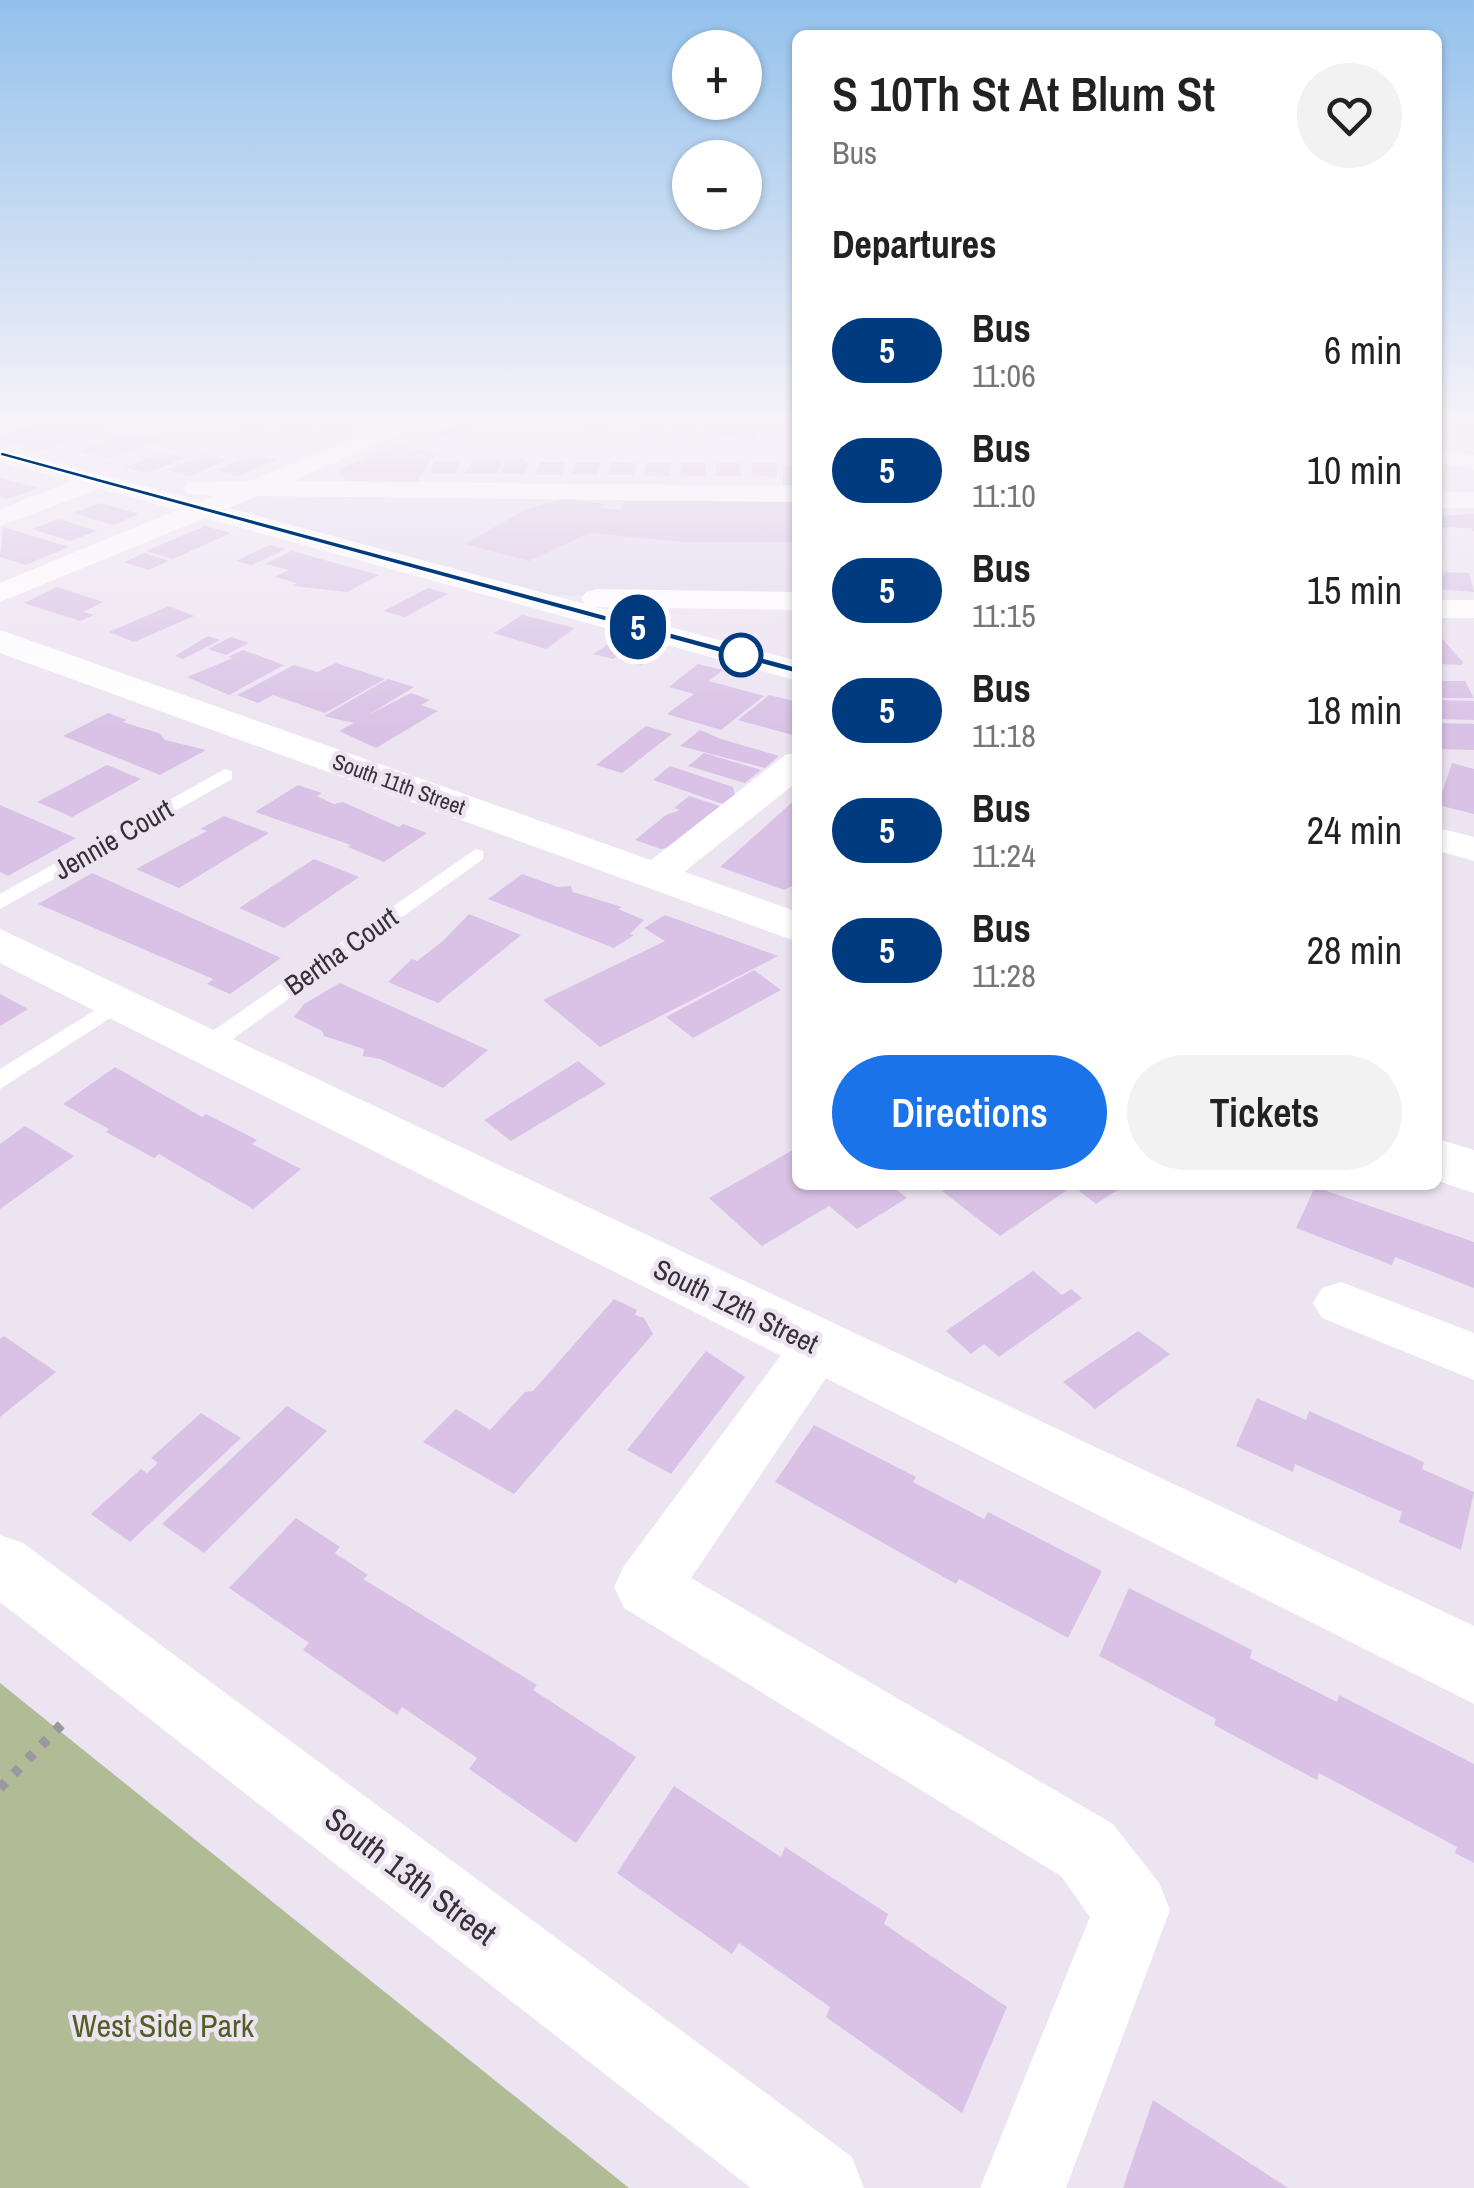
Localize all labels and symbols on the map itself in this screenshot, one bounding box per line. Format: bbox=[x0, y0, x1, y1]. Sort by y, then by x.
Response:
line badge: 5 bbox=[606, 594, 670, 660]
unlabelled marker bbox=[720, 634, 762, 676]
street label: South 11th Street bbox=[329, 746, 469, 822]
street label: Jennie Court bbox=[47, 790, 179, 888]
street label: Bertha Court bbox=[277, 898, 405, 1004]
street label: South 12th Street bbox=[647, 1250, 825, 1362]
street label: South 13th Street bbox=[316, 1797, 506, 1955]
park label: West Side Park bbox=[72, 2004, 255, 2047]

